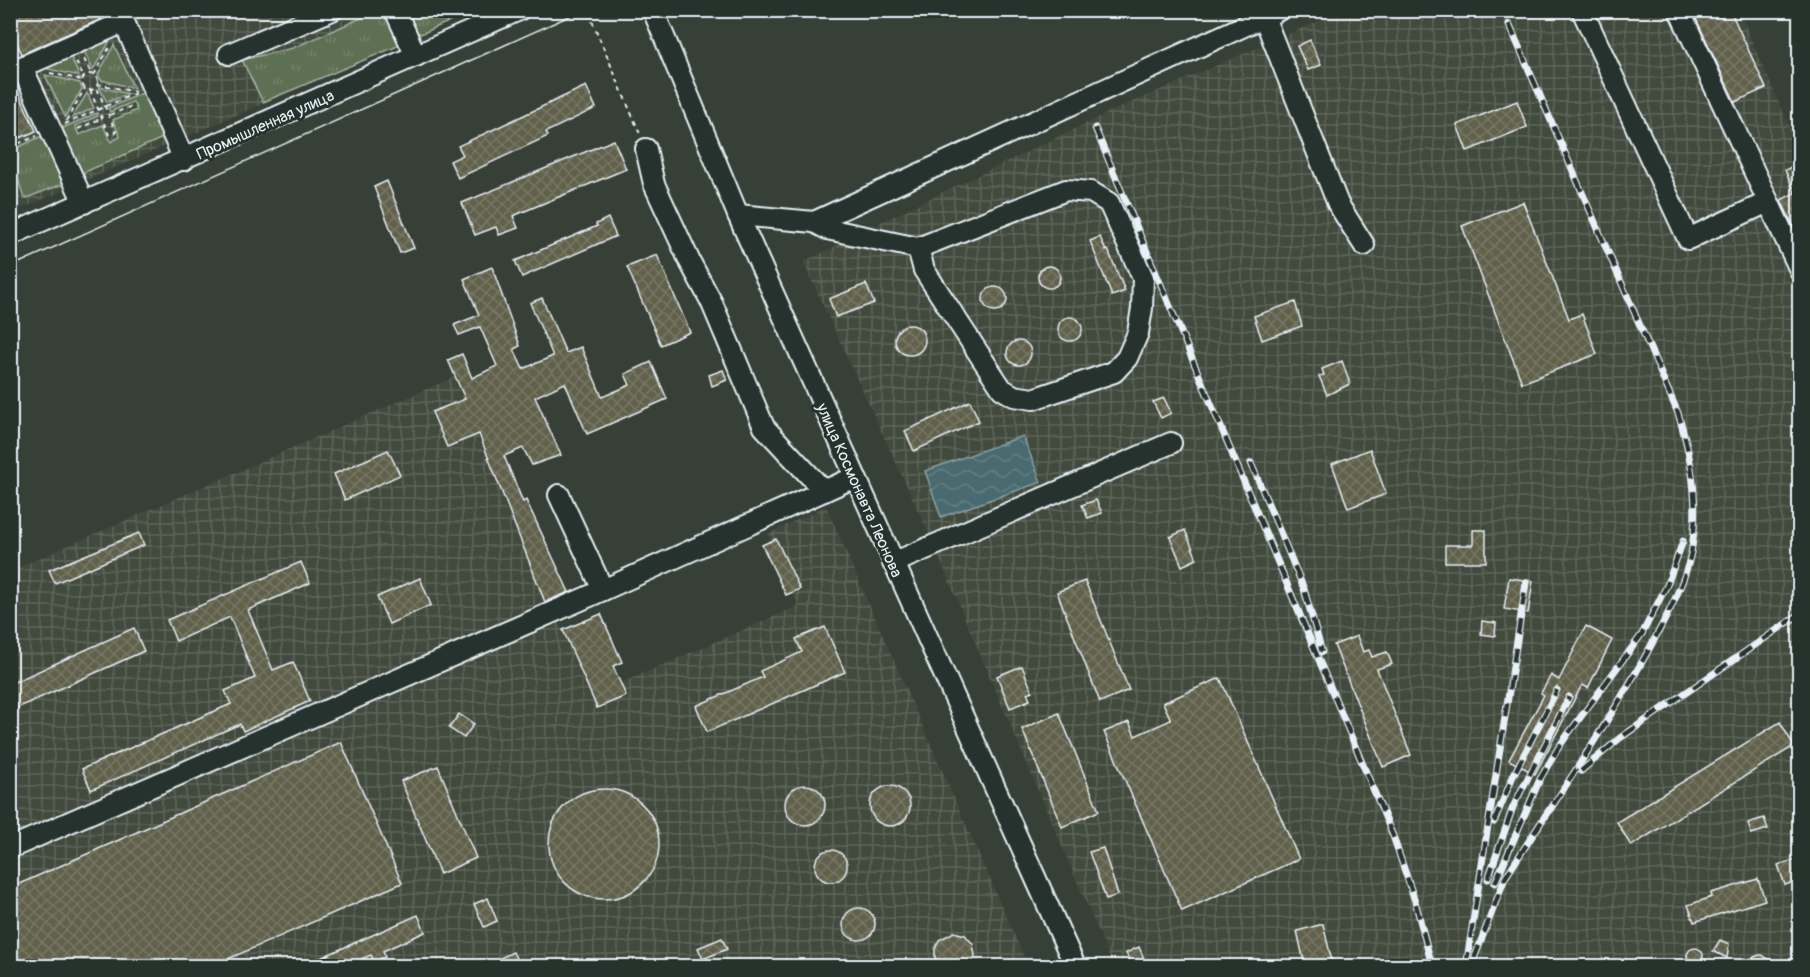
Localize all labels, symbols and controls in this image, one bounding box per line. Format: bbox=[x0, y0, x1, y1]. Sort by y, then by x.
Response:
street label: Промышленная улица bbox=[194, 86, 337, 164]
street label: улица Космонавта Леонова bbox=[811, 399, 907, 581]

